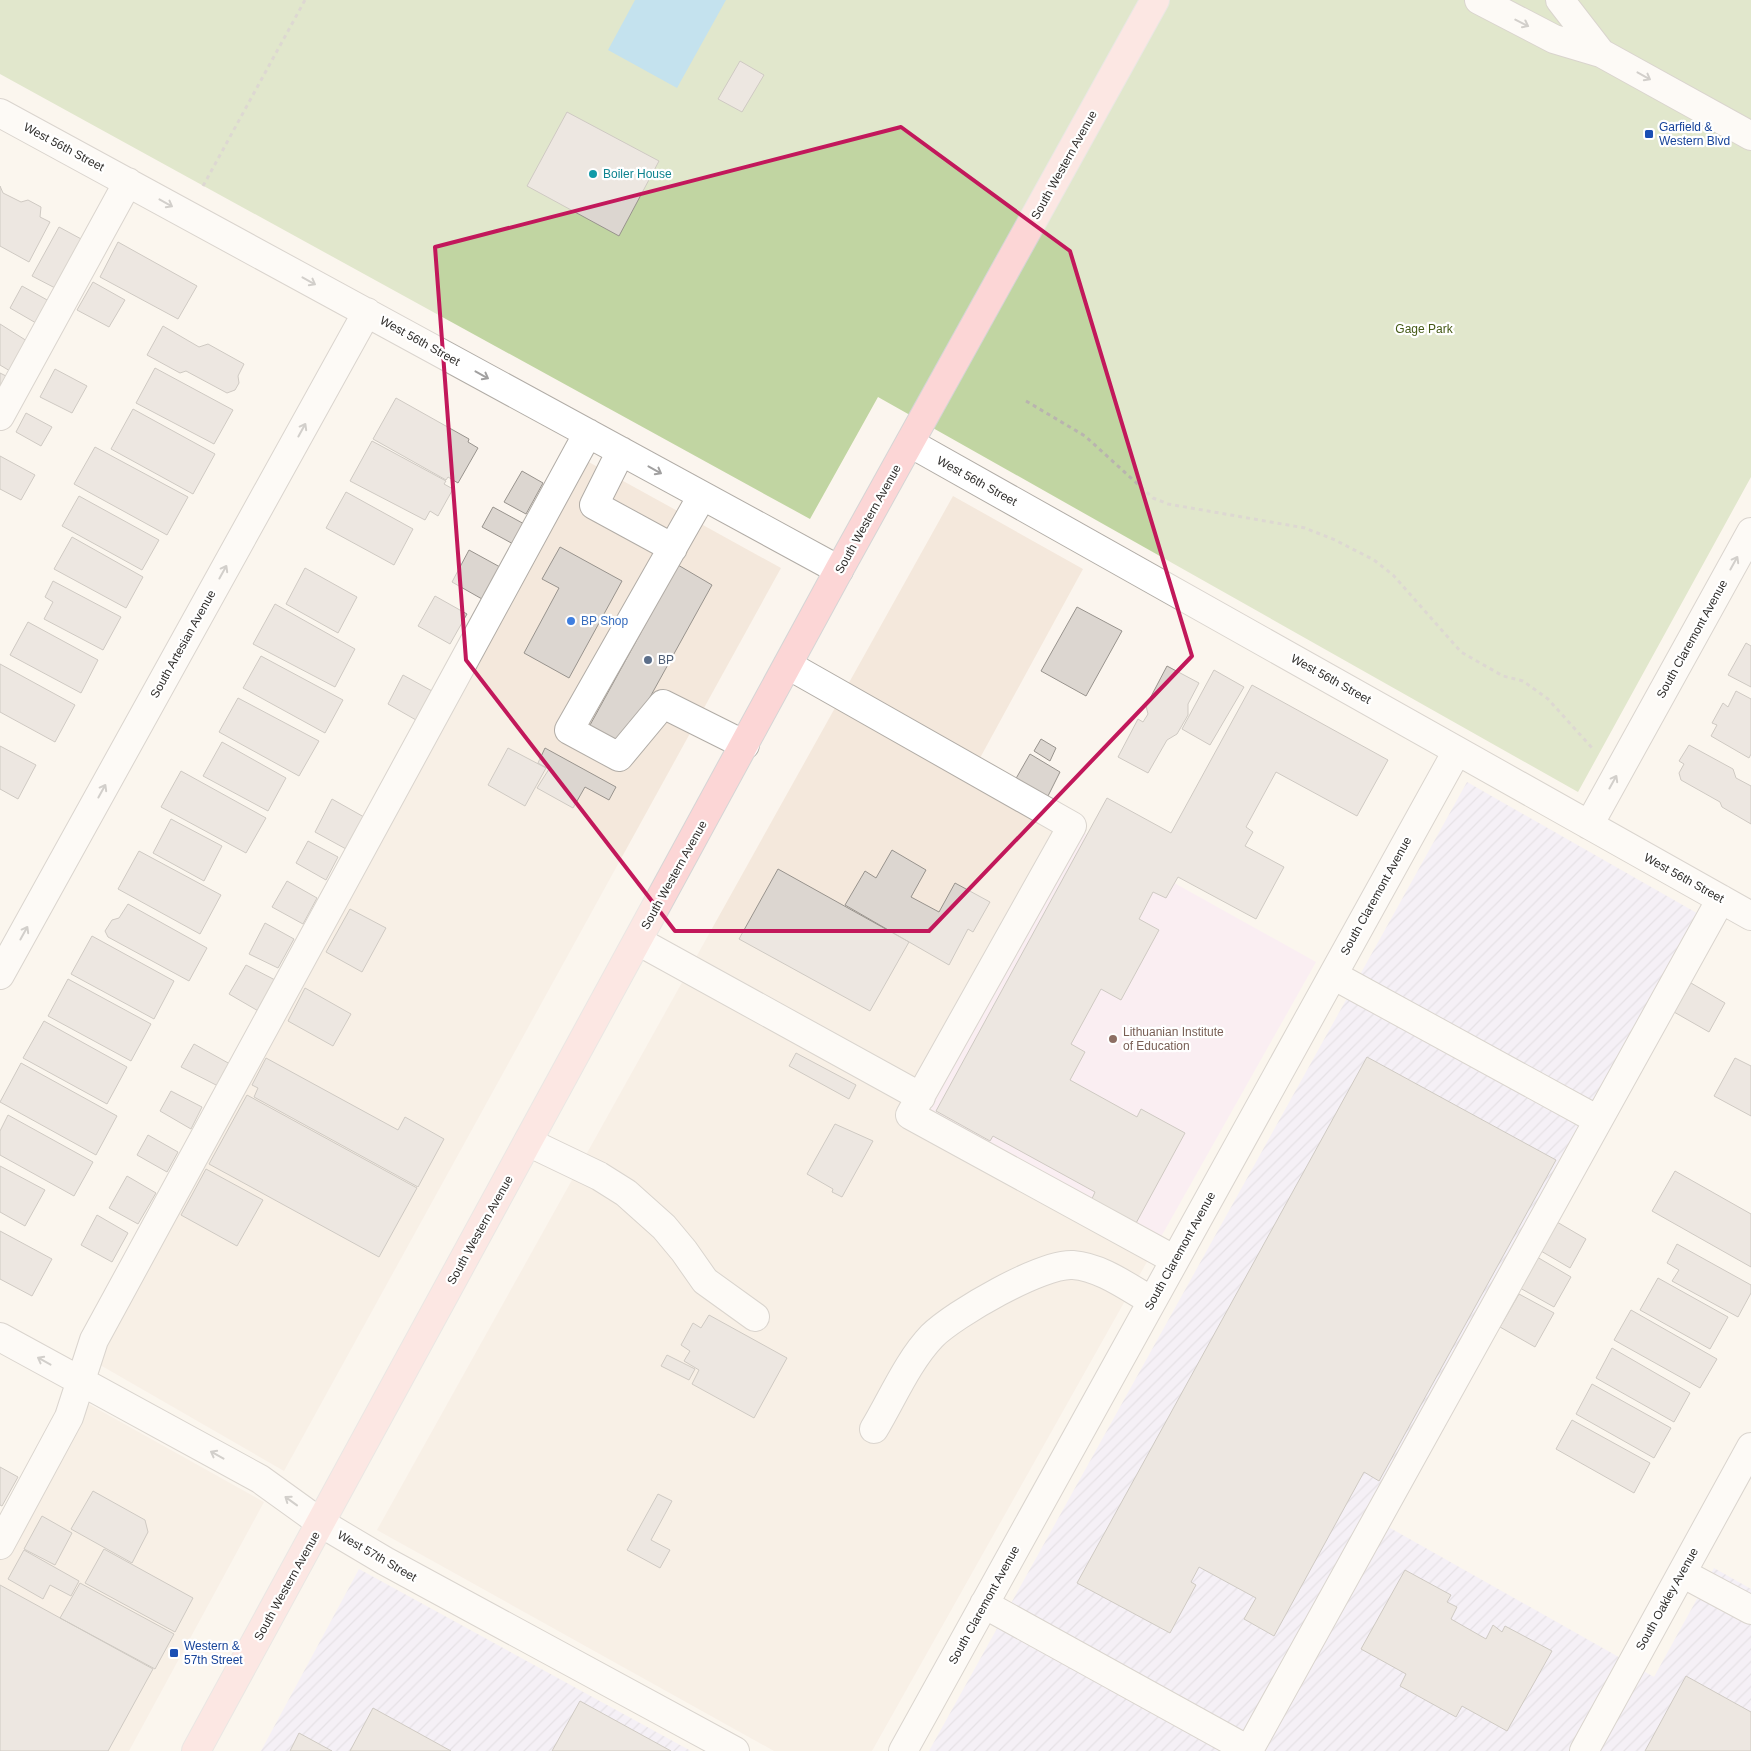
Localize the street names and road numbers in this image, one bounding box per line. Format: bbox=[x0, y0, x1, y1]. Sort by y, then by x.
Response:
street label: South Western Avenue bbox=[1028, 108, 1100, 222]
street label: West 56th Street bbox=[21, 120, 107, 174]
street label: West 56th Street bbox=[378, 313, 463, 369]
street label: West 56th Street bbox=[935, 453, 1020, 509]
street label: South Western Avenue bbox=[832, 462, 904, 576]
street label: South Claremont Avenue bbox=[1654, 577, 1731, 701]
street label: South Artesian Avenue bbox=[147, 587, 219, 700]
street label: West 56th Street bbox=[1289, 651, 1374, 707]
street label: South Western Avenue bbox=[638, 818, 710, 932]
street label: South Claremont Avenue bbox=[1338, 834, 1415, 958]
street label: West 56th Street bbox=[1642, 850, 1727, 906]
street label: South Western Avenue bbox=[444, 1173, 516, 1287]
street label: South Claremont Avenue bbox=[1142, 1189, 1219, 1313]
street label: West 57th Street bbox=[335, 1528, 420, 1585]
street label: South Western Avenue bbox=[251, 1529, 323, 1643]
street label: South Claremont Avenue bbox=[946, 1543, 1023, 1667]
street label: South Oakley Avenue bbox=[1633, 1545, 1701, 1653]

